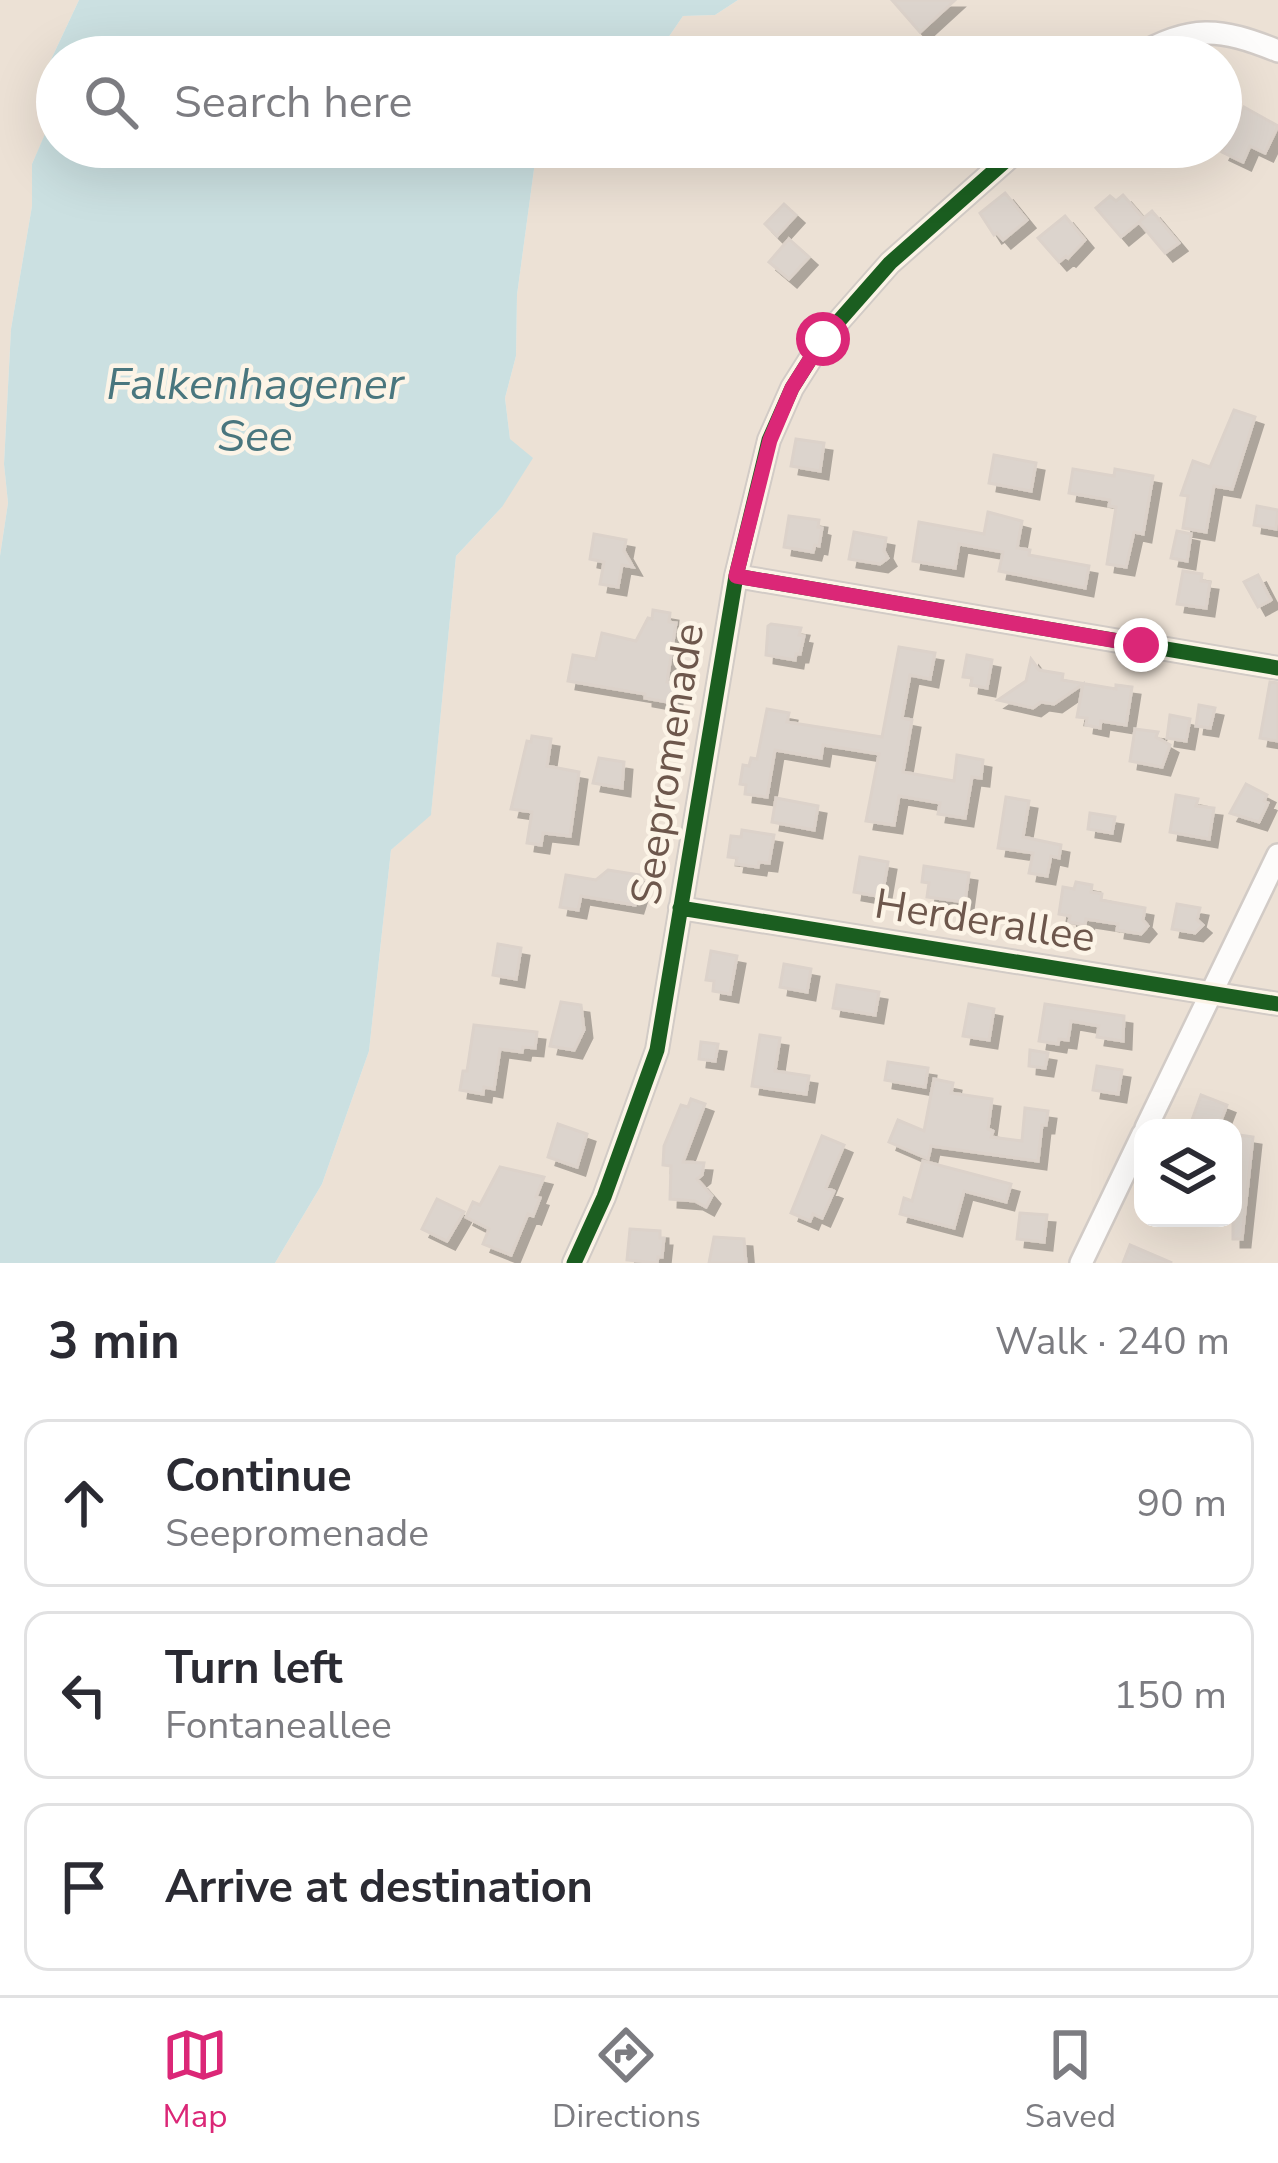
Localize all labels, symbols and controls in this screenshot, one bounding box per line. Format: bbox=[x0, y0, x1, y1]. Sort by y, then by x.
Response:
search box bbox=[36, 36, 1242, 168]
icon: search bbox=[78, 69, 144, 135]
text: Search here bbox=[174, 72, 413, 133]
route start bbox=[796, 312, 850, 366]
water label: Falkenhagener See bbox=[106, 354, 406, 467]
route end bbox=[1114, 618, 1168, 672]
street label: Seepromenade bbox=[618, 619, 718, 909]
street label: Herderallee bbox=[871, 875, 1099, 967]
map controls bbox=[1134, 1119, 1242, 1227]
button: layers bbox=[1134, 1119, 1242, 1227]
text: 3 min bbox=[48, 1306, 180, 1376]
text: Walk · 240 m bbox=[995, 1315, 1230, 1368]
text: Continue bbox=[165, 1446, 352, 1507]
icon: ahead bbox=[51, 1470, 117, 1536]
text: 90 m bbox=[1137, 1477, 1227, 1530]
text: Seepromenade bbox=[165, 1507, 429, 1560]
text: Turn left bbox=[165, 1638, 343, 1699]
icon: left bbox=[51, 1662, 117, 1728]
text: 150 m bbox=[1113, 1669, 1227, 1722]
text: Fontaneallee bbox=[165, 1699, 392, 1752]
icon: arrive bbox=[51, 1854, 117, 1920]
text: Arrive at destination bbox=[165, 1857, 593, 1918]
tab: Map bbox=[162, 2022, 228, 2139]
tab: Directions bbox=[552, 2022, 701, 2139]
tab: Saved bbox=[1025, 2022, 1116, 2139]

